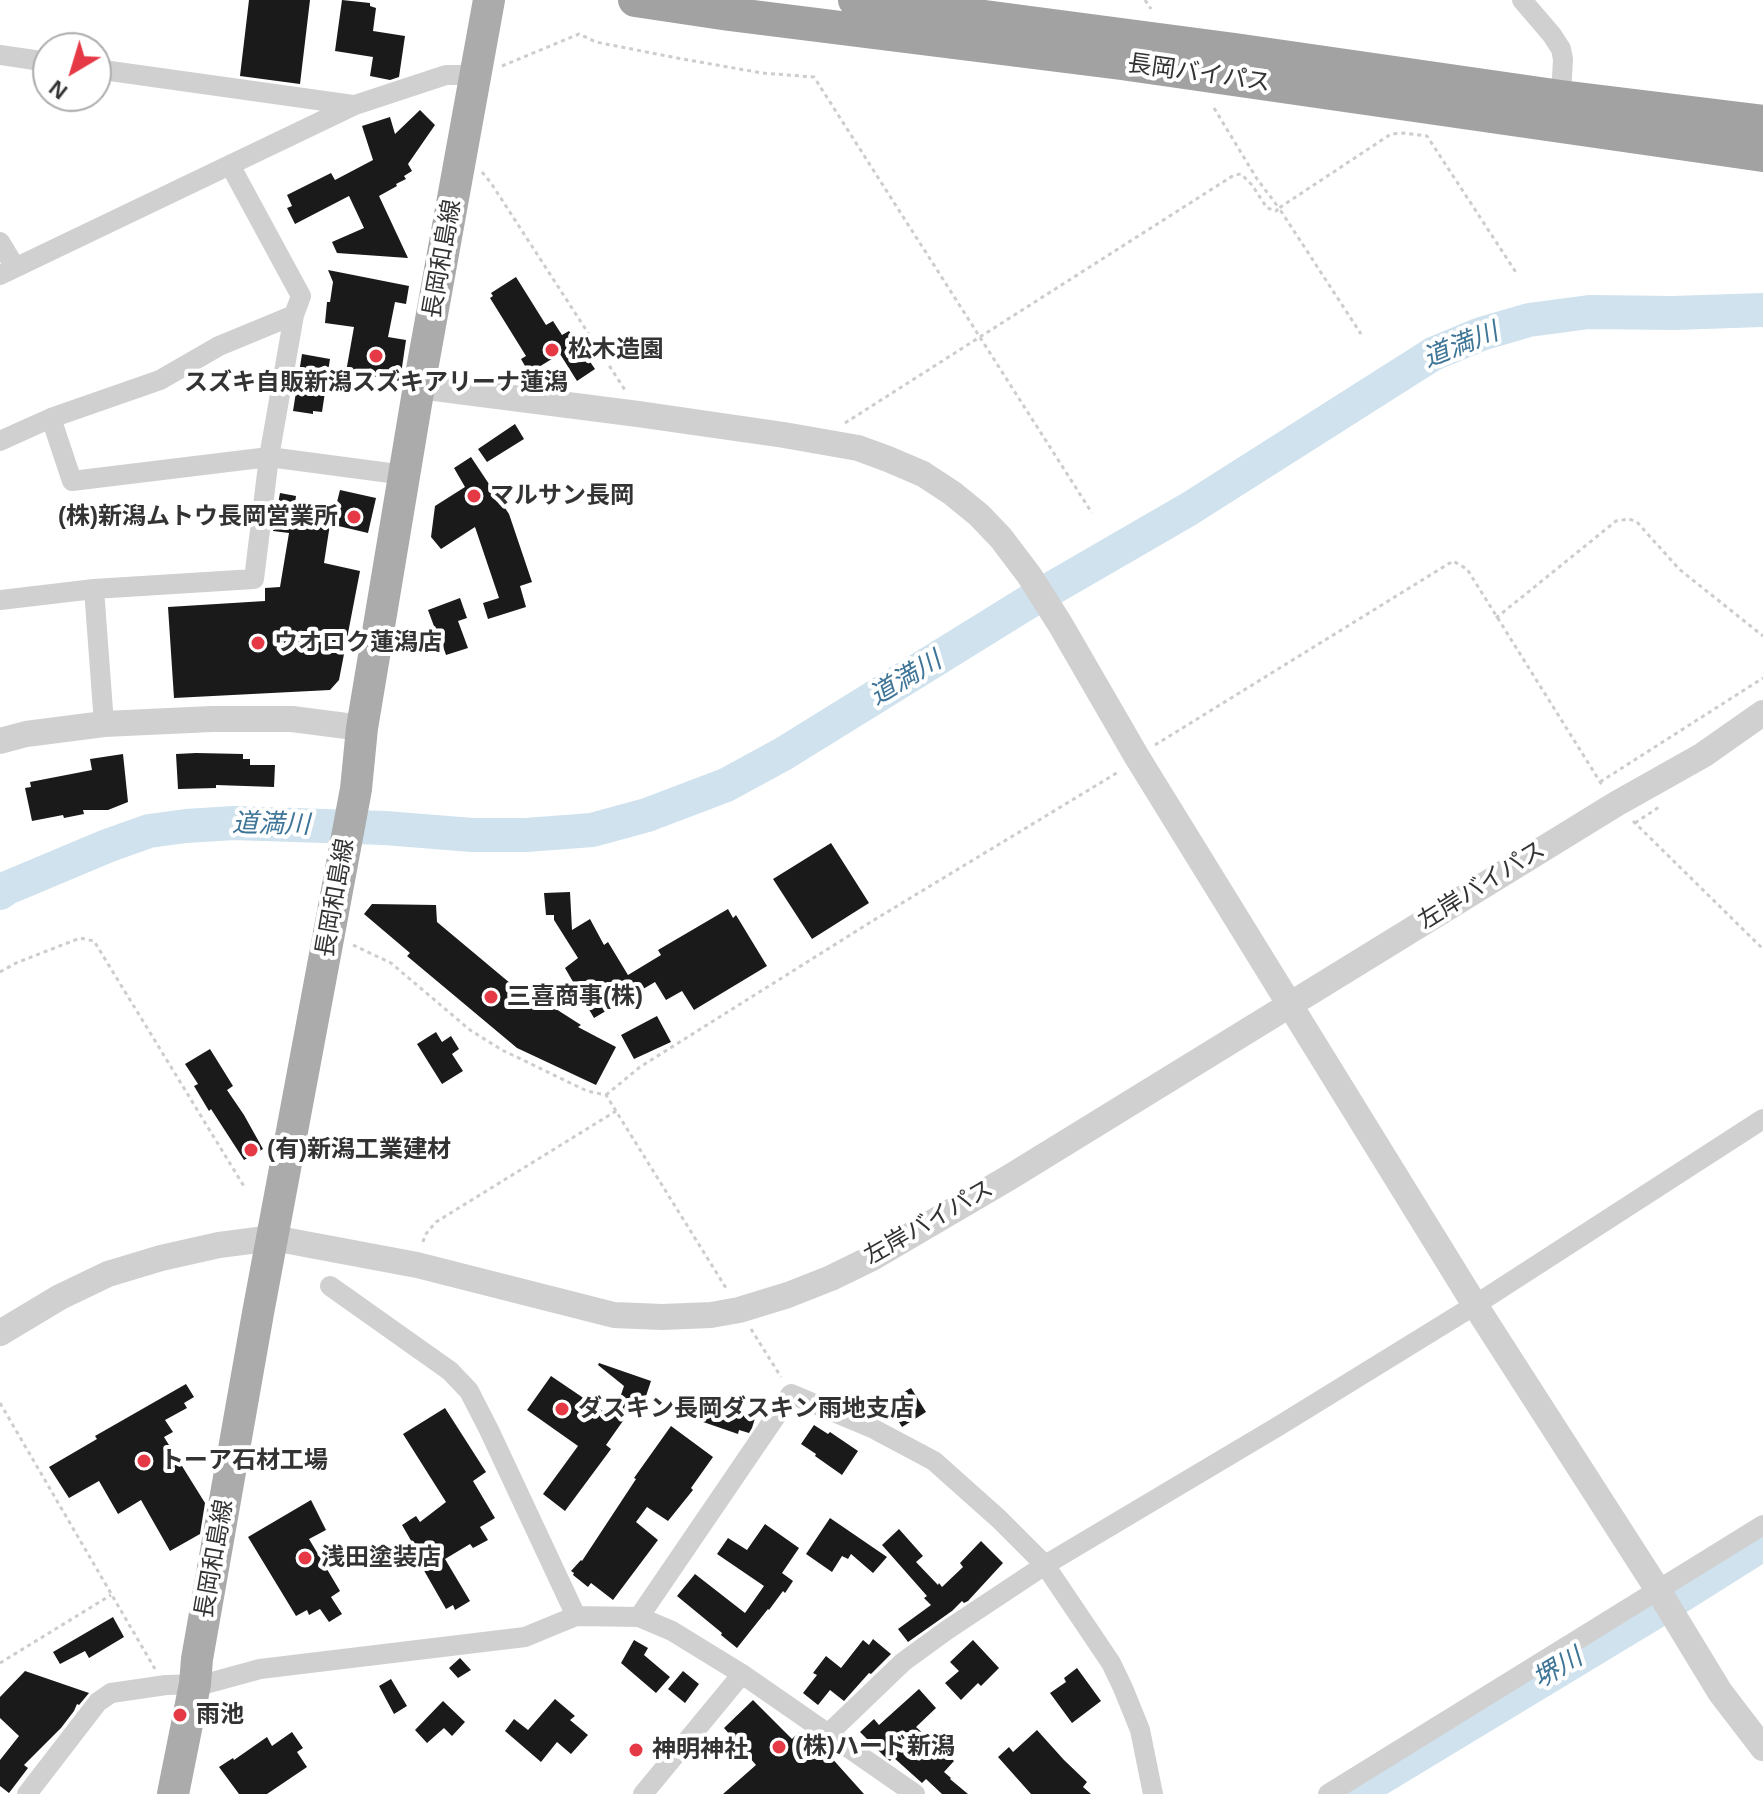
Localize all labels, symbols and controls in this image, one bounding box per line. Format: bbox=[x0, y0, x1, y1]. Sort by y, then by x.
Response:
north arrow bbox=[32, 32, 112, 112]
street label: 長岡バイパス bbox=[1126, 50, 1272, 98]
text: N bbox=[44, 75, 72, 104]
street label: 長岡和島線 bbox=[418, 197, 468, 321]
water label: 道満川 bbox=[1419, 317, 1503, 375]
place label: 松木造園 bbox=[568, 336, 664, 364]
marker: 松木造園 bbox=[543, 341, 561, 359]
marker: スズキ自販新潟スズキアリーナ蓮潟 bbox=[367, 347, 385, 365]
place label: スズキ自販新潟スズキアリーナ蓮潟 bbox=[184, 369, 568, 397]
place label: マルサン長岡 bbox=[490, 482, 634, 510]
marker: マルサン長岡 bbox=[465, 487, 483, 505]
place label: (株)新潟ムトウ長岡営業所 bbox=[58, 503, 338, 531]
marker: (株)新潟ムトウ長岡営業所 bbox=[345, 508, 363, 526]
place label: ウオロク蓮潟店 bbox=[274, 629, 442, 657]
marker: ウオロク蓮潟店 bbox=[249, 634, 267, 652]
water label: 道満川 bbox=[865, 646, 947, 712]
water label: 道満川 bbox=[232, 809, 310, 841]
street label: 長岡和島線 bbox=[311, 836, 361, 960]
street label: 左岸バイパス bbox=[1413, 836, 1551, 936]
place label: 三喜商事(株) bbox=[507, 983, 643, 1011]
marker: 三喜商事(株) bbox=[482, 988, 500, 1006]
place label: (有)新潟工業建材 bbox=[267, 1136, 451, 1164]
marker: (有)新潟工業建材 bbox=[242, 1141, 260, 1159]
street label: 左岸バイパス bbox=[859, 1175, 999, 1271]
place label: ダスキン長岡ダスキン雨地支店 bbox=[578, 1395, 914, 1423]
marker: ダスキン長岡ダスキン雨地支店 bbox=[553, 1400, 571, 1418]
place label: トーア石材工場 bbox=[160, 1447, 328, 1475]
marker: トーア石材工場 bbox=[135, 1452, 153, 1470]
street label: 長岡和島線 bbox=[190, 1497, 240, 1621]
place label: 浅田塗装店 bbox=[321, 1544, 441, 1572]
marker: 浅田塗装店 bbox=[296, 1549, 314, 1567]
water label: 堺川 bbox=[1528, 1642, 1588, 1696]
place label: 雨池 bbox=[196, 1701, 244, 1729]
marker: 雨池 bbox=[171, 1706, 189, 1724]
place label: (株)ハード新潟 bbox=[795, 1733, 955, 1761]
place label: 神明神社 bbox=[652, 1736, 748, 1764]
marker: (株)ハード新潟 bbox=[770, 1738, 788, 1756]
marker: 神明神社 bbox=[627, 1741, 645, 1759]

